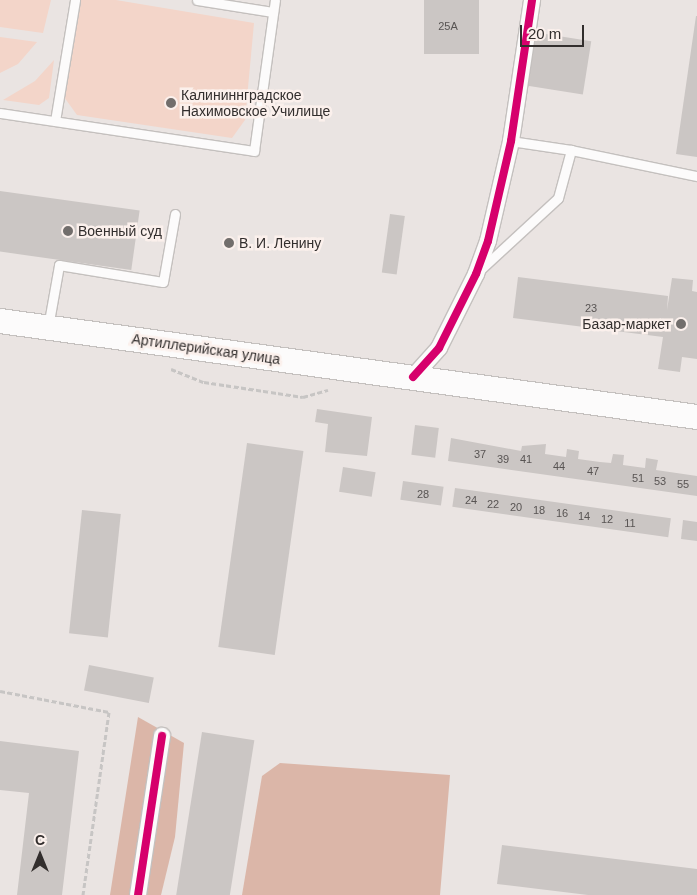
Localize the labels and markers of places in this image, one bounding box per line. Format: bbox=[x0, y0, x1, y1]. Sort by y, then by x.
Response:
place label: Калининнградское Нахимовское Училище bbox=[181, 87, 330, 120]
marker: Калининнградское Нахимовское Училище bbox=[165, 97, 177, 109]
place label: Военный суд bbox=[78, 223, 162, 239]
marker: Военный суд bbox=[62, 225, 74, 237]
place label: В. И. Ленину bbox=[239, 235, 321, 251]
marker: В. И. Ленину bbox=[223, 237, 235, 249]
place label: Базар-маркет bbox=[582, 316, 671, 332]
marker: Базар-маркет bbox=[675, 318, 687, 330]

